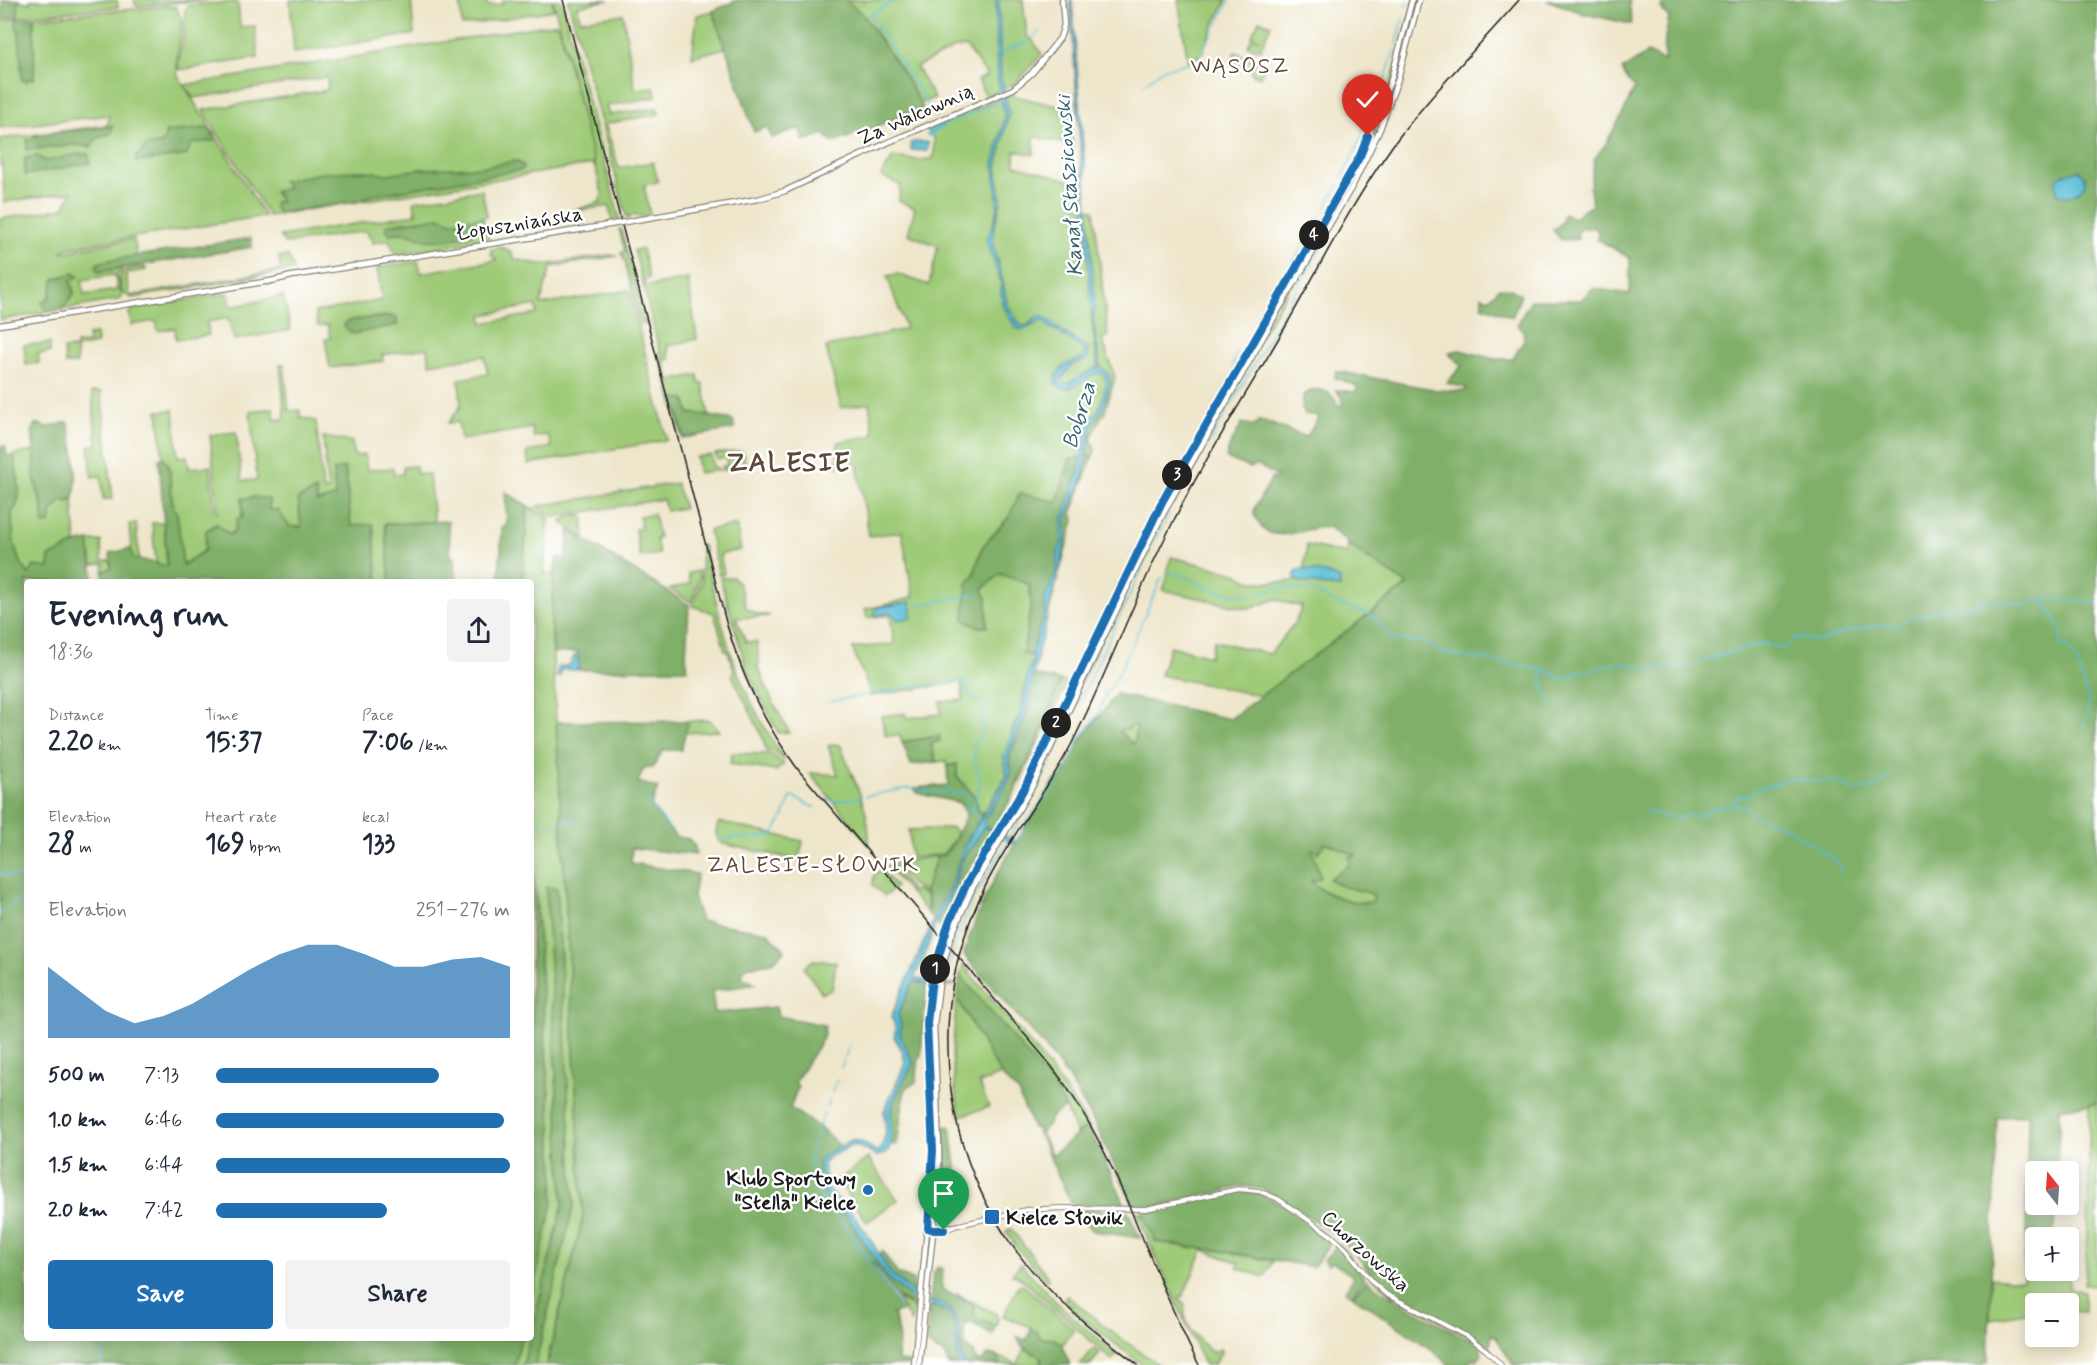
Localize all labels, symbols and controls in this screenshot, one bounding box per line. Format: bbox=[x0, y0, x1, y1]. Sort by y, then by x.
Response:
district label: WĄSOSZ bbox=[1190, 53, 1290, 81]
pin bbox=[1342, 74, 1393, 136]
street label: Za Walcownią bbox=[853, 77, 978, 153]
icon: check bbox=[1351, 83, 1384, 116]
water label: Kanał Staszicowski bbox=[1050, 92, 1090, 277]
street label: Łopuszniańska bbox=[454, 200, 585, 248]
pin: 4 bbox=[1299, 220, 1329, 250]
text: 4 bbox=[1309, 224, 1319, 245]
water label: Bobrza bbox=[1057, 379, 1103, 452]
district label: ZALESIE bbox=[727, 446, 851, 481]
pin: 3 bbox=[1162, 460, 1192, 490]
text: 3 bbox=[1173, 464, 1181, 485]
text: Evening run bbox=[48, 594, 228, 638]
button: share bbox=[447, 599, 510, 662]
text: 18:36 bbox=[48, 639, 93, 666]
text: Distance bbox=[48, 705, 104, 726]
text: Time bbox=[205, 705, 239, 726]
text: Pace bbox=[362, 705, 394, 726]
pin: 2 bbox=[1041, 708, 1071, 738]
text: 2 bbox=[1052, 712, 1060, 733]
text: 2.20 bbox=[48, 726, 94, 760]
text: 15:37 bbox=[205, 726, 262, 760]
text: 7:06 bbox=[362, 726, 414, 760]
text: km bbox=[94, 735, 121, 756]
text: /km bbox=[414, 735, 448, 756]
text: Elevation bbox=[48, 807, 111, 828]
text: Heart rate bbox=[205, 807, 277, 828]
text: kcal bbox=[362, 807, 389, 828]
text: 28 bbox=[48, 828, 75, 862]
text: 169 bbox=[205, 828, 245, 862]
text: 133 bbox=[362, 828, 395, 862]
text: m bbox=[75, 837, 92, 858]
text: bpm bbox=[245, 837, 281, 858]
district label: ZALESIE-SŁOWIK bbox=[707, 852, 919, 880]
text: Elevation bbox=[48, 897, 127, 924]
text: 251–276 m bbox=[416, 897, 510, 924]
pin: 1 bbox=[920, 954, 950, 984]
text: 1 bbox=[931, 958, 939, 979]
text: 500 m bbox=[48, 1062, 105, 1089]
text: 7:13 bbox=[144, 1062, 179, 1089]
text: 1.0 km bbox=[48, 1107, 107, 1134]
text: 6:46 bbox=[144, 1107, 182, 1134]
text: 1.5 km bbox=[48, 1152, 108, 1179]
text: 6:44 bbox=[144, 1152, 183, 1179]
north arrow bbox=[2025, 1161, 2079, 1215]
map controls bbox=[2025, 1161, 2079, 1347]
place label: Klub Sportowy "Stella" Kielce bbox=[726, 1165, 856, 1217]
pin bbox=[918, 1168, 969, 1230]
icon: arrive bbox=[927, 1177, 960, 1210]
marker: Klub Sportowy "Stella" Kielce bbox=[861, 1183, 875, 1197]
text: 2.0 km bbox=[48, 1197, 108, 1224]
text: 7:42 bbox=[144, 1197, 184, 1224]
place label: Kielce Słowik bbox=[1006, 1204, 1123, 1232]
street label: Chorzowska bbox=[1315, 1204, 1416, 1299]
marker: Kielce Słowik bbox=[983, 1208, 1001, 1226]
button: + bbox=[2025, 1227, 2079, 1281]
button: Save bbox=[48, 1260, 273, 1329]
button: Share bbox=[285, 1260, 510, 1329]
button: − bbox=[2025, 1293, 2079, 1347]

